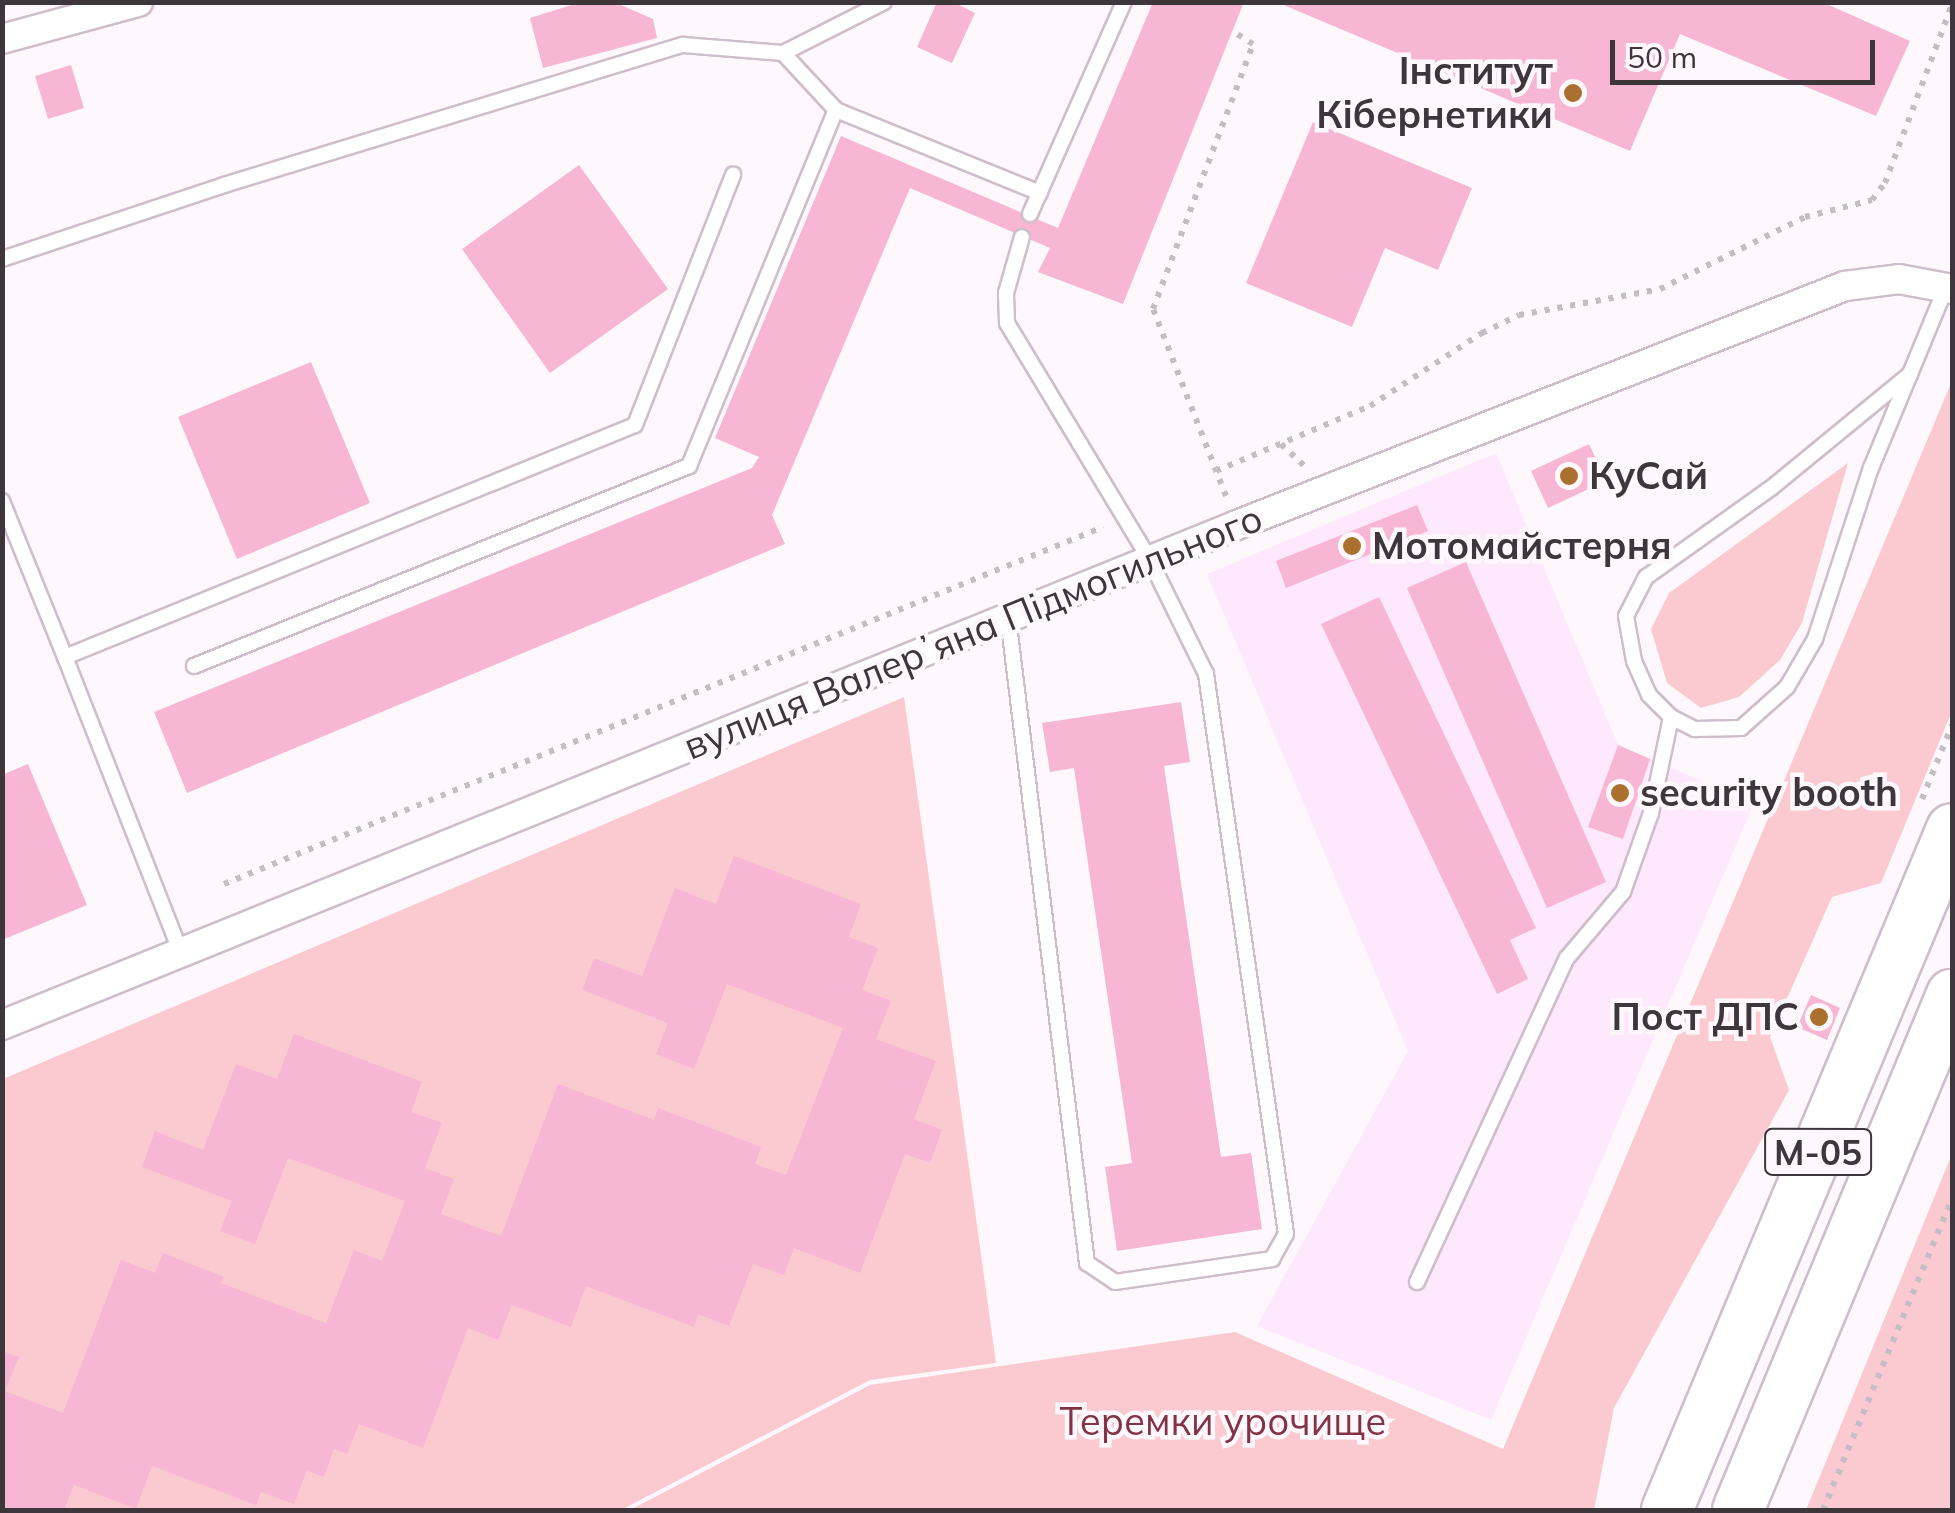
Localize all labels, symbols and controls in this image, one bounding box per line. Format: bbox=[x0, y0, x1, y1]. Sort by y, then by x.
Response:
scale bar bbox=[1615, 20, 1880, 82]
text: 50 m bbox=[1627, 38, 1697, 76]
place label: Інститут Кібернетики bbox=[1316, 48, 1553, 137]
marker: Інститут Кібернетики bbox=[1562, 82, 1584, 104]
place label: КуСай bbox=[1589, 453, 1708, 499]
marker: КуСай bbox=[1558, 465, 1580, 487]
street label: вулиця Валерʼяна Підмогильного bbox=[677, 495, 1269, 769]
place label: Мотомайстерня bbox=[1372, 523, 1672, 569]
marker: Мотомайстерня bbox=[1341, 535, 1363, 557]
place label: security booth bbox=[1640, 770, 1898, 816]
marker: security booth bbox=[1609, 782, 1631, 804]
place label: Пост ДПС bbox=[1612, 994, 1799, 1040]
marker: Пост ДПС bbox=[1808, 1006, 1830, 1028]
road number: М-05 bbox=[1763, 1122, 1873, 1182]
park label: Теремки урочище bbox=[1060, 1399, 1386, 1445]

